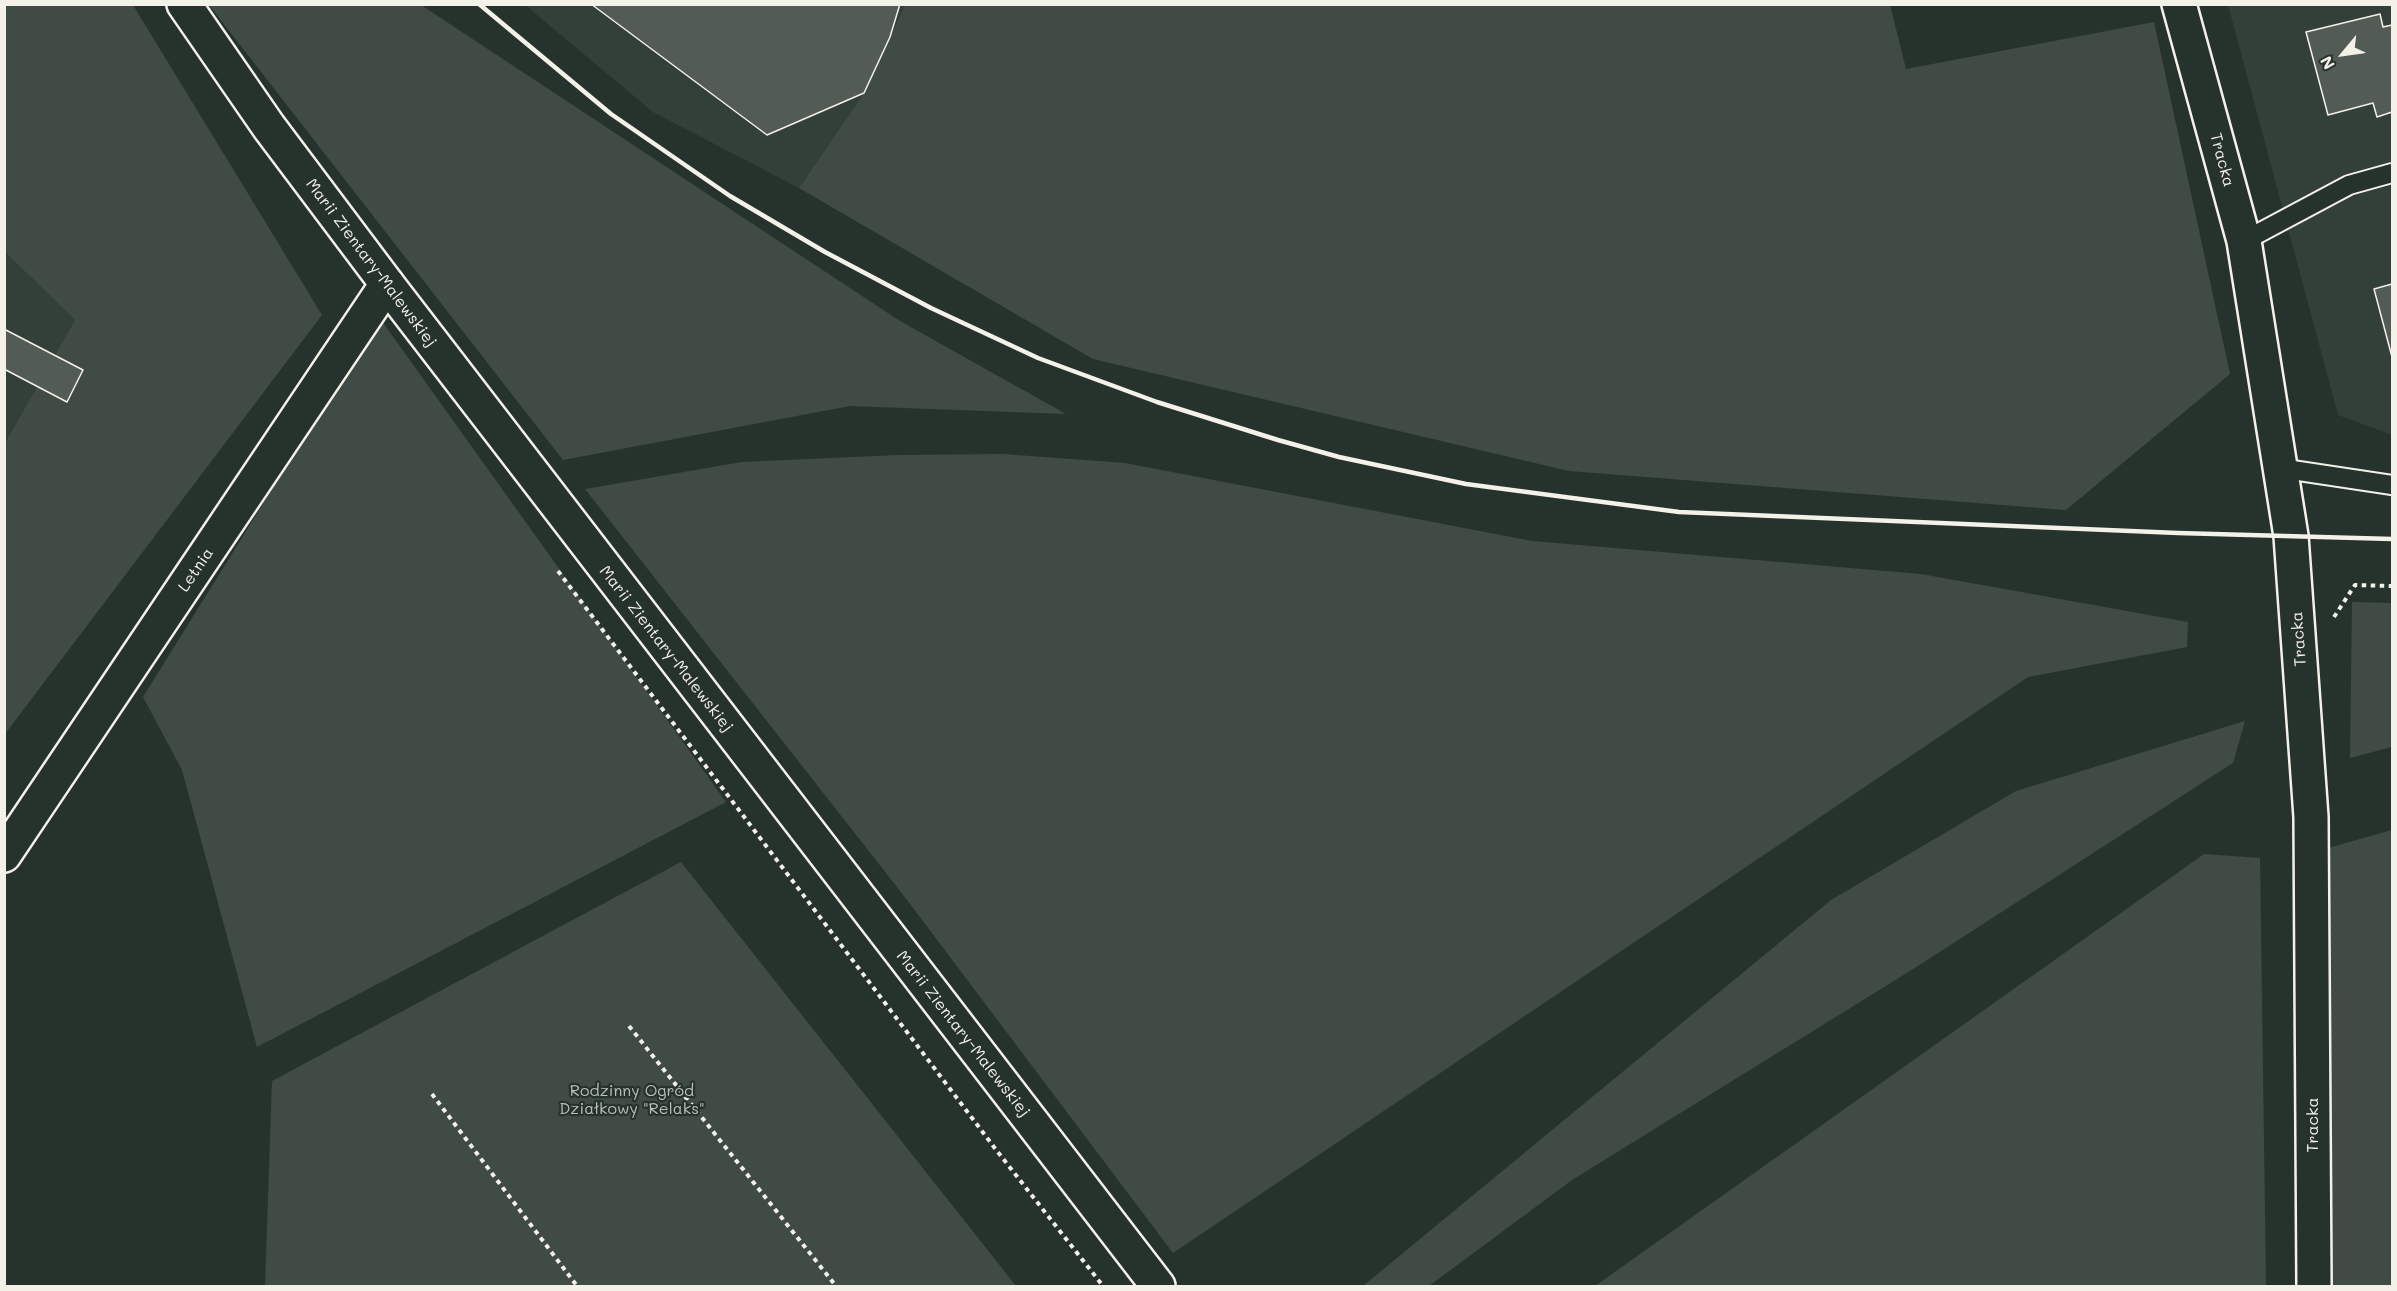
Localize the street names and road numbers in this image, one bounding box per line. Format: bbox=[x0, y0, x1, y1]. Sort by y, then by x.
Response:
street label: Tracka bbox=[2206, 131, 2238, 189]
street label: Marii Zientary-Malewskiej bbox=[301, 175, 441, 351]
street label: Letnia bbox=[174, 544, 218, 596]
street label: Marii Zientary-Malewskiej bbox=[595, 562, 737, 736]
street label: Tracka bbox=[2288, 611, 2310, 667]
street label: Marii Zientary-Malewskiej bbox=[892, 947, 1034, 1121]
street label: Tracka bbox=[2303, 1098, 2323, 1152]

